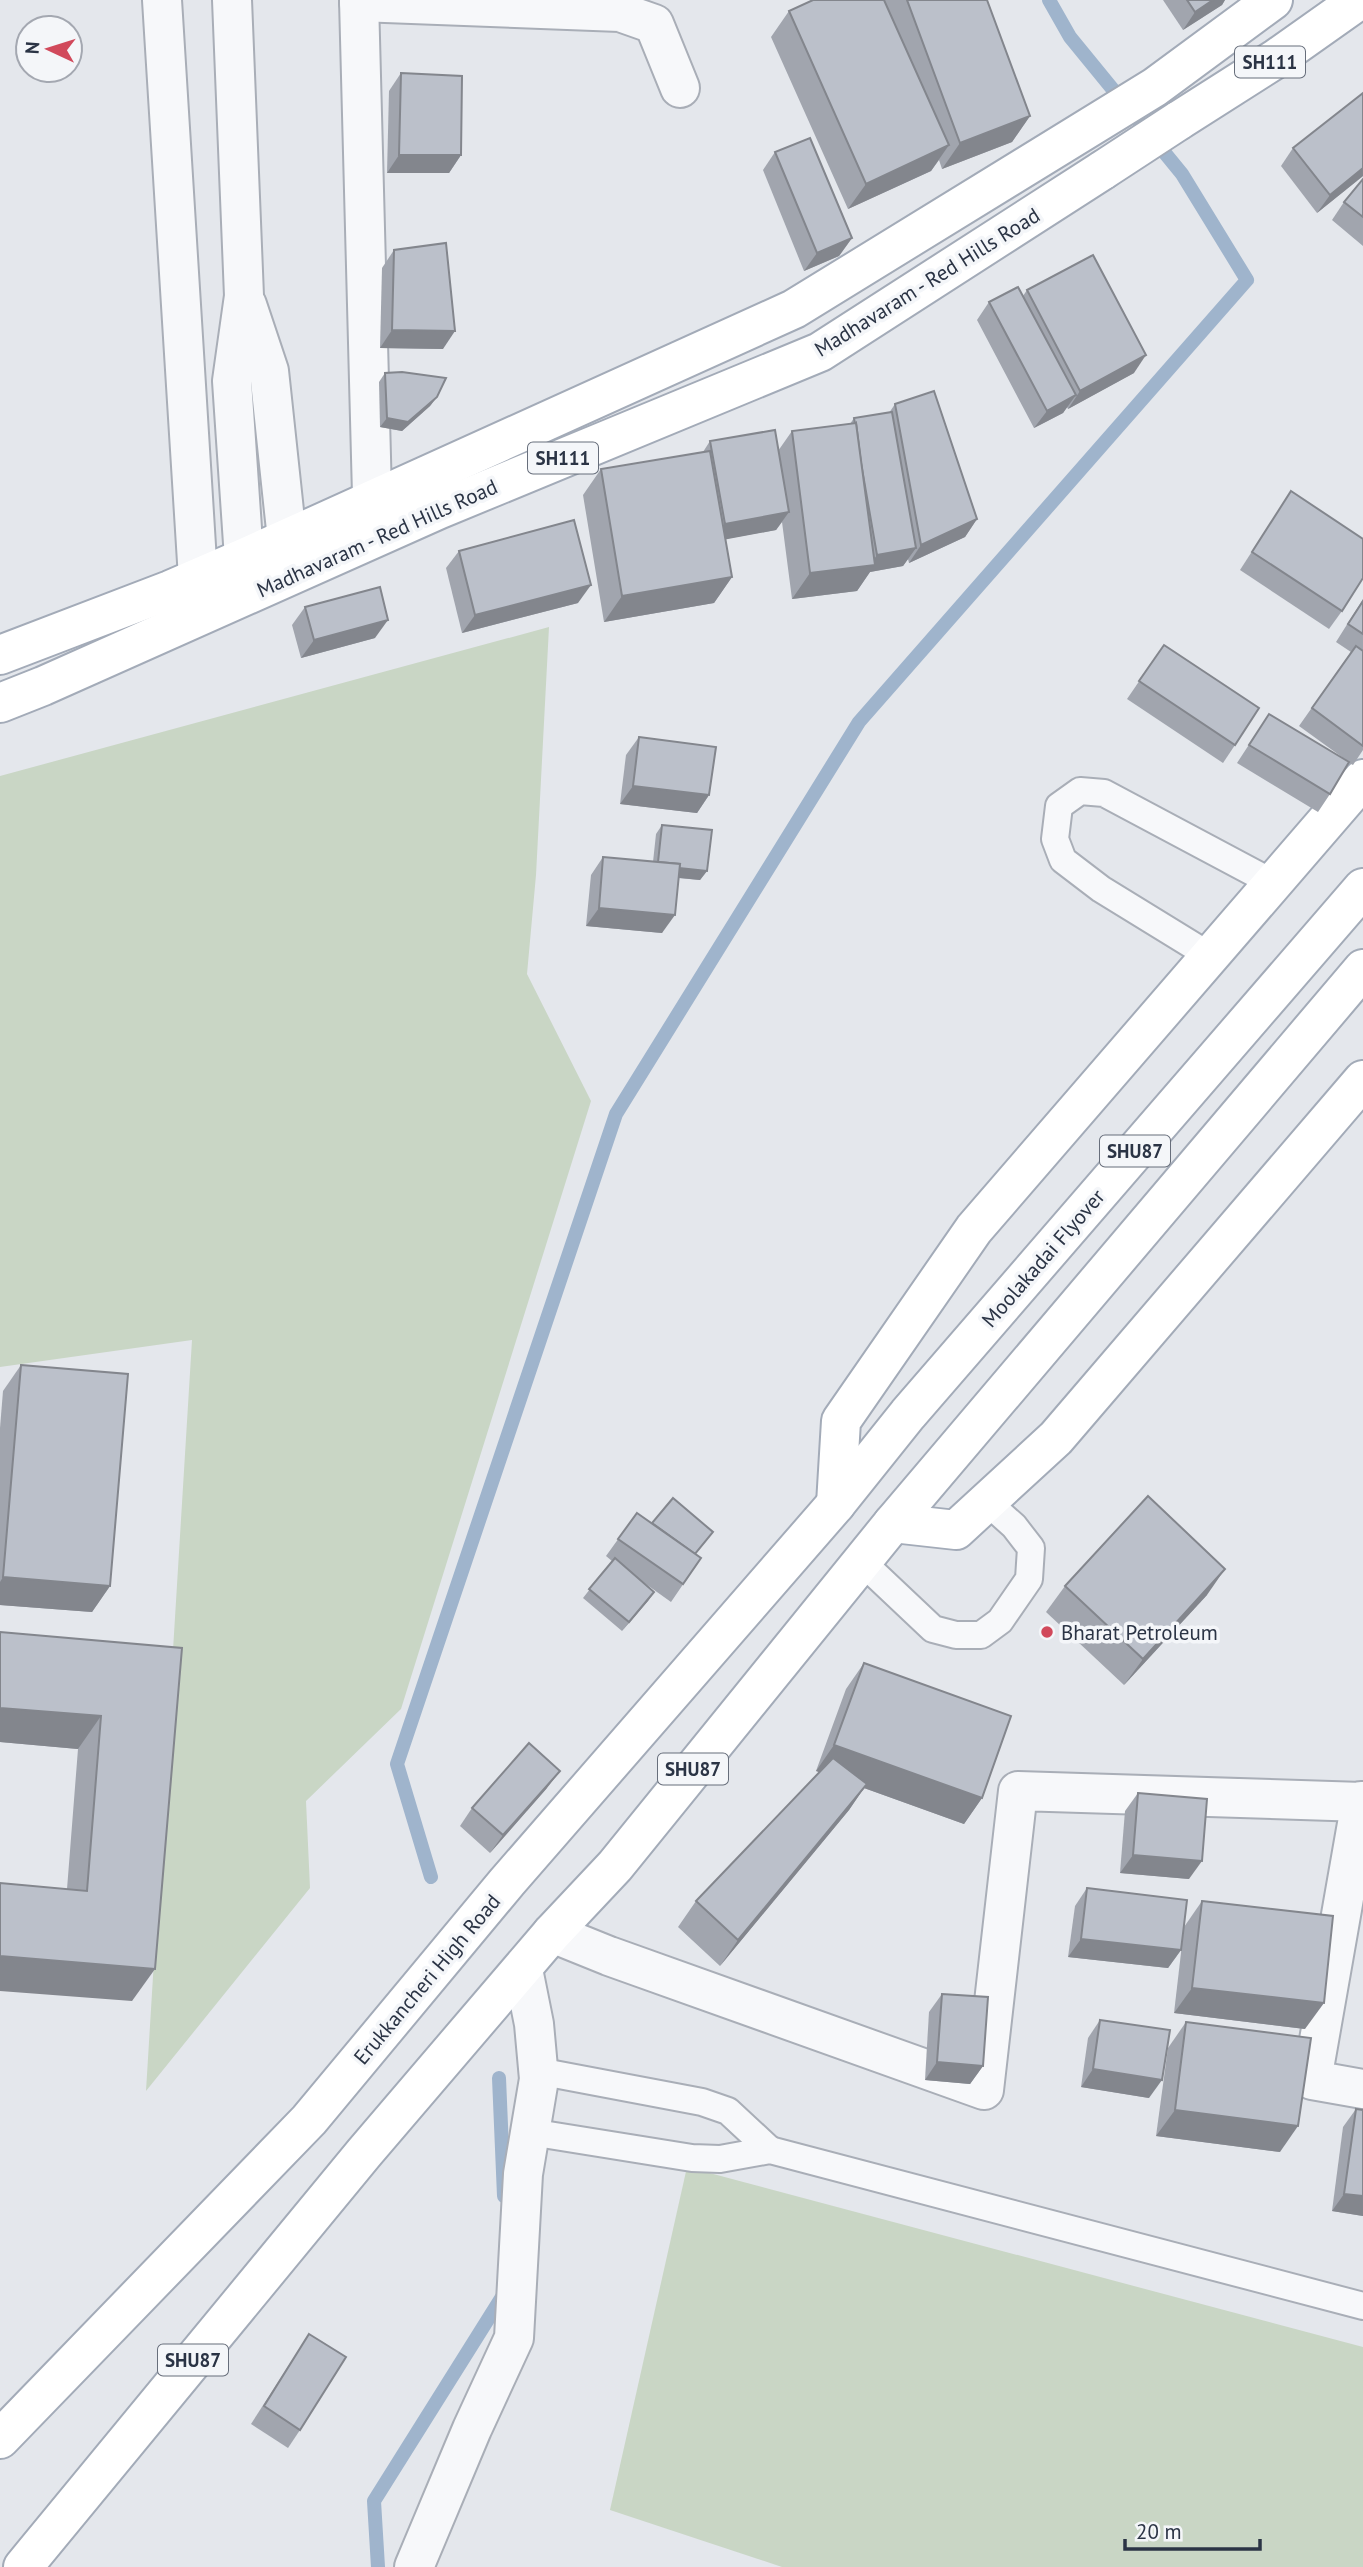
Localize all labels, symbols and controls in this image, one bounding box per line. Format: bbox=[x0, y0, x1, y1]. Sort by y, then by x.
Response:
north arrow bbox=[14, 14, 84, 84]
text: N bbox=[20, 41, 44, 55]
road number: SH111 bbox=[1235, 46, 1305, 78]
street label: Madhavaram - Red Hills Road bbox=[809, 201, 1045, 363]
road number: SH111 bbox=[528, 442, 598, 474]
street label: Madhavaram - Red Hills Road bbox=[252, 473, 502, 603]
road number: SHU87 bbox=[1100, 1135, 1170, 1166]
street label: Moolakadai Flyover bbox=[976, 1183, 1110, 1333]
place label: Bharat Petroleum bbox=[1061, 1619, 1218, 1646]
marker: Bharat Petroleum bbox=[1039, 1624, 1055, 1640]
road number: SHU87 bbox=[658, 1754, 728, 1784]
street label: Erukkancheri High Road bbox=[348, 1888, 506, 2070]
road number: SHU87 bbox=[158, 2344, 228, 2376]
scale bar bbox=[1125, 2508, 1260, 2552]
text: 20 m bbox=[1136, 2518, 1182, 2545]

